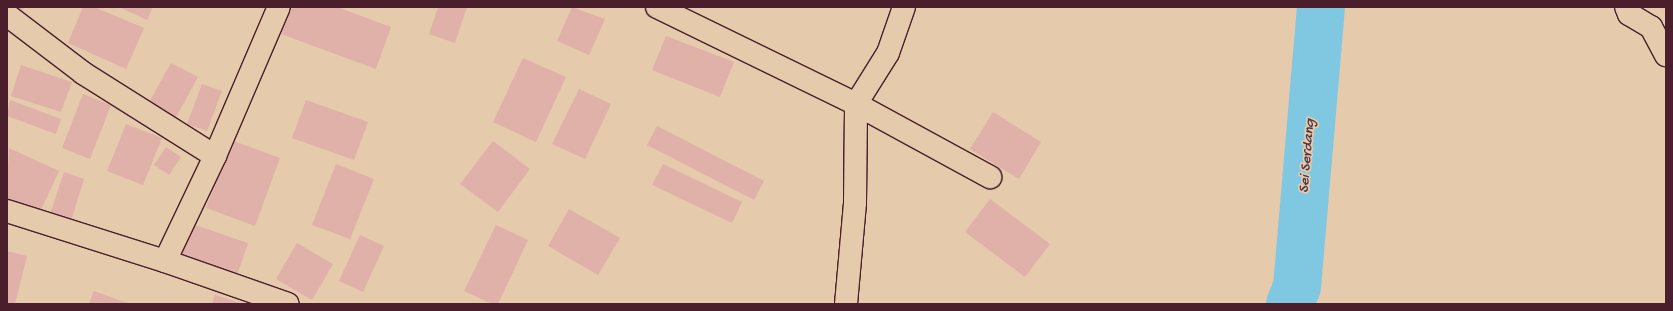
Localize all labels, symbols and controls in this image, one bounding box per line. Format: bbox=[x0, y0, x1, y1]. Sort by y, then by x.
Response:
water label: Sei Serdang bbox=[1296, 118, 1320, 194]

